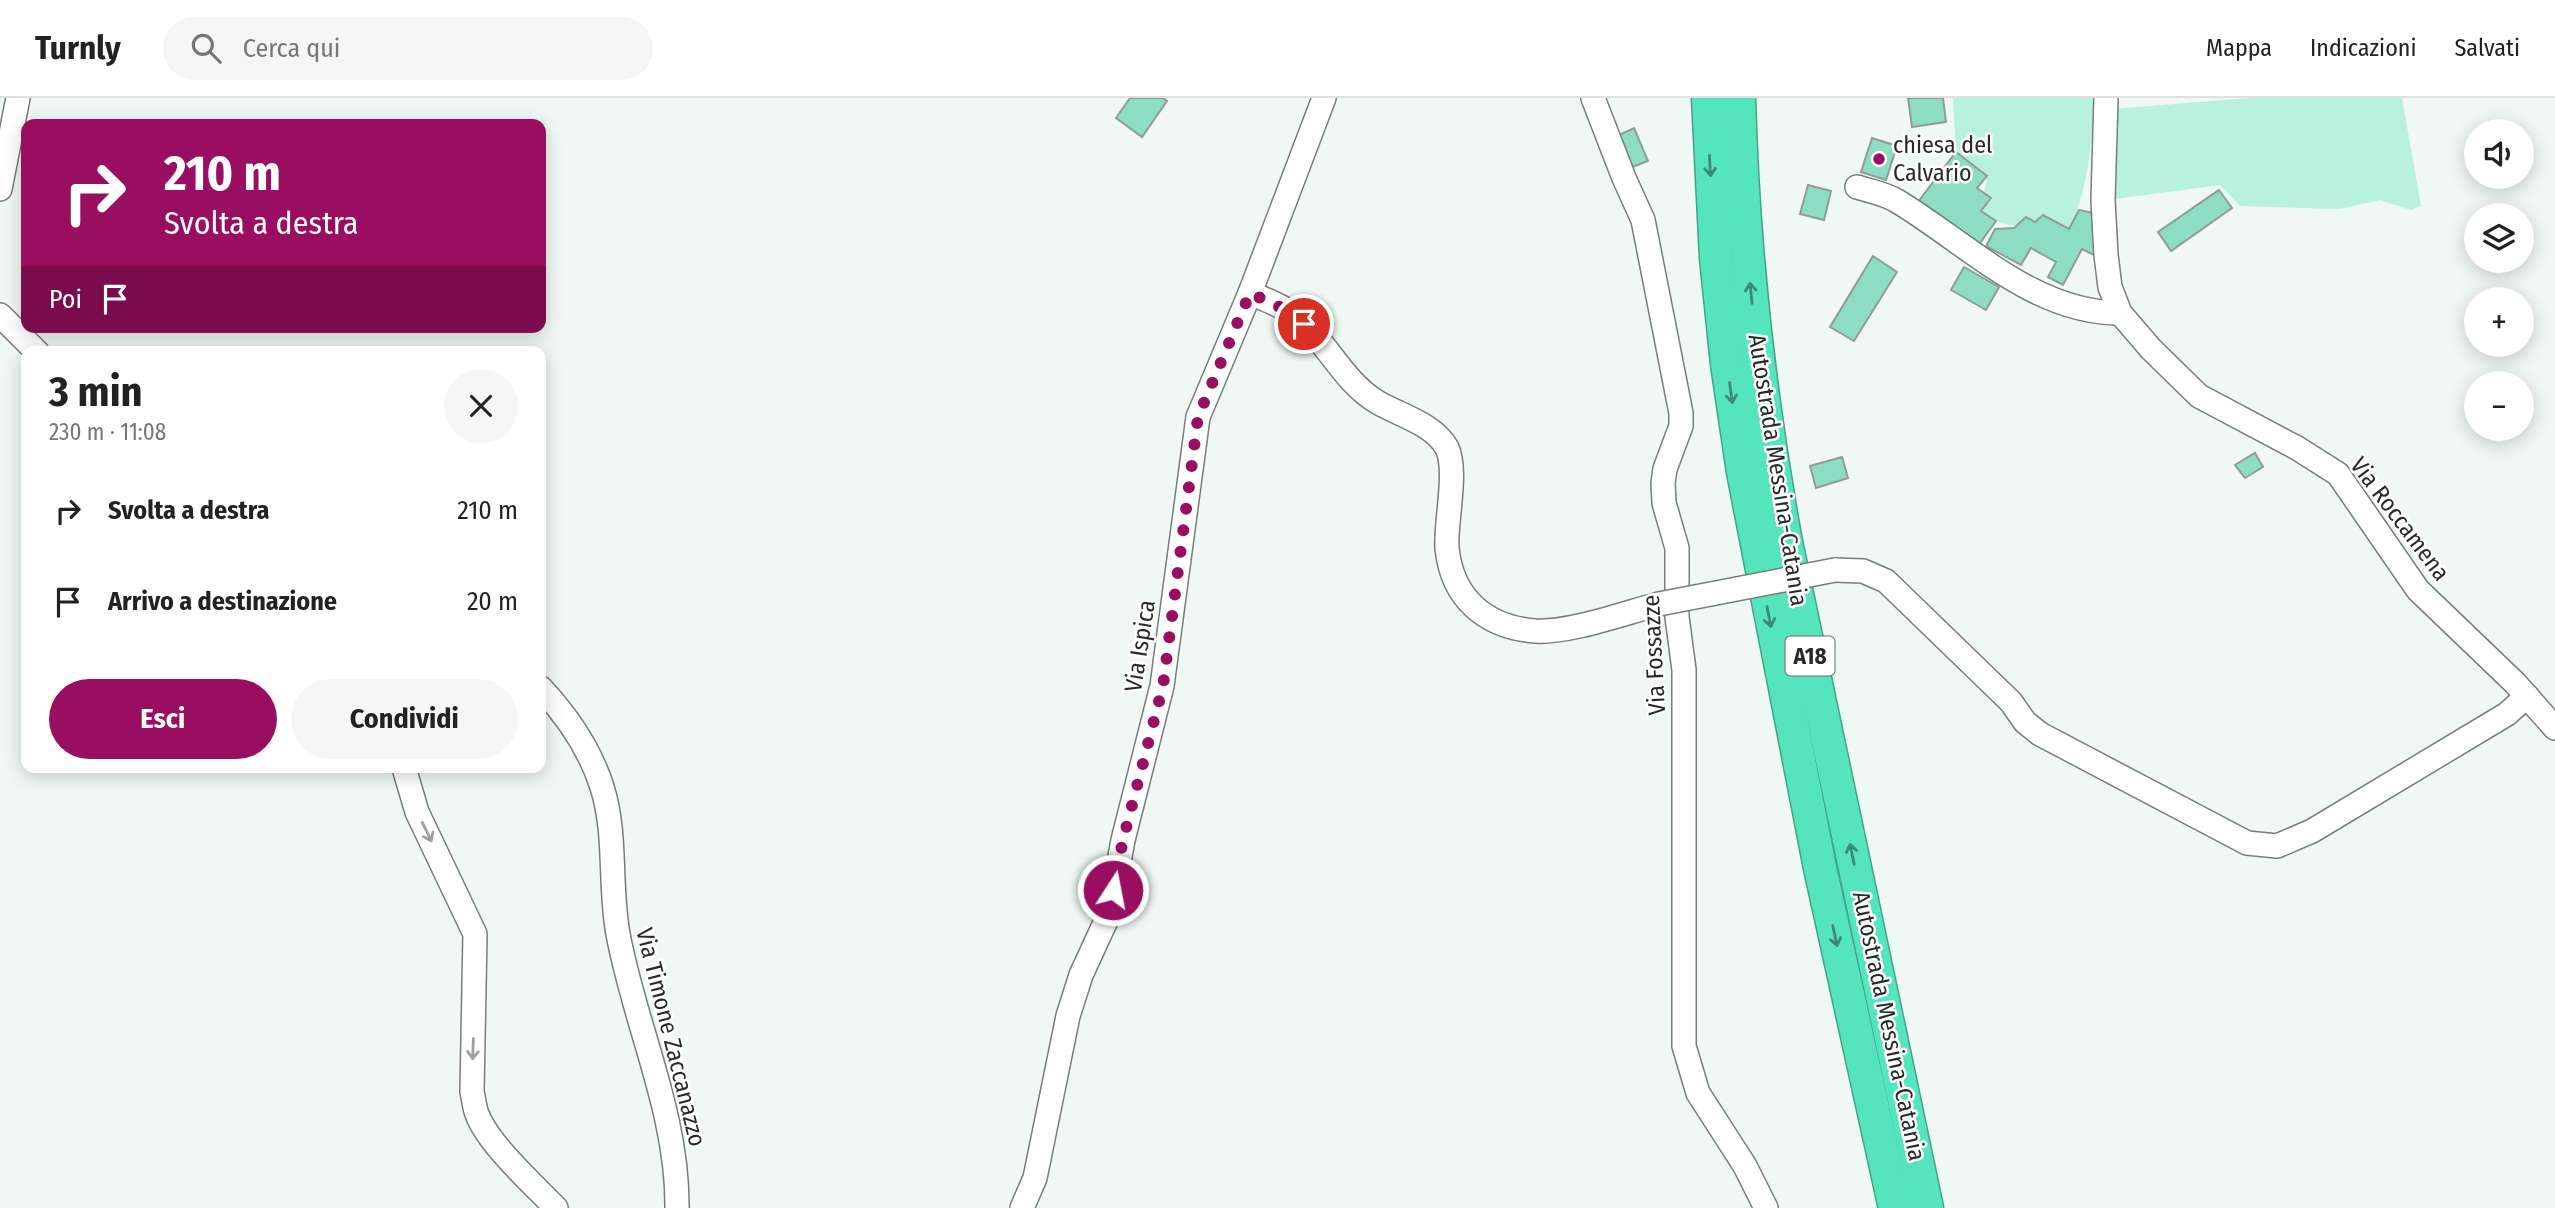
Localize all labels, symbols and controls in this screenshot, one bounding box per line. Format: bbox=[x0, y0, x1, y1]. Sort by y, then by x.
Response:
search box bbox=[163, 17, 653, 80]
text: Turnly bbox=[35, 28, 121, 68]
icon: search bbox=[187, 29, 225, 67]
text: Cerca qui bbox=[243, 33, 340, 64]
text: Mappa bbox=[2206, 34, 2272, 62]
text: Indicazioni bbox=[2310, 34, 2416, 62]
text: Salvati bbox=[2454, 34, 2520, 62]
map controls bbox=[2464, 119, 2534, 441]
button: sound bbox=[2464, 119, 2534, 189]
place label: chiesa del Calvario bbox=[1893, 131, 1992, 187]
text: 210 m bbox=[164, 144, 281, 203]
icon: right bbox=[49, 147, 140, 238]
marker: chiesa del Calvario bbox=[1871, 151, 1887, 167]
one-way arrow bbox=[1704, 154, 1717, 177]
button: layers bbox=[2464, 203, 2534, 273]
text: Svolta a destra bbox=[164, 204, 359, 242]
icon: arrive bbox=[96, 280, 134, 318]
one-way arrow bbox=[1744, 282, 1757, 304]
text: Poi bbox=[49, 284, 82, 315]
button: + bbox=[2464, 287, 2534, 357]
pin bbox=[1274, 294, 1334, 354]
icon: arrive bbox=[1285, 305, 1323, 343]
street label: Autostrada Messina-Catania bbox=[1743, 332, 1813, 608]
text: 3 min bbox=[49, 367, 143, 417]
button: close bbox=[444, 369, 518, 443]
button: − bbox=[2464, 371, 2534, 441]
one-way arrow bbox=[1725, 381, 1738, 403]
text: 230 m · 11:08 bbox=[49, 418, 166, 446]
street label: Via Roccamena bbox=[2344, 452, 2456, 586]
icon: right bbox=[49, 492, 87, 530]
text: Svolta a destra bbox=[108, 495, 269, 526]
text: 210 m bbox=[457, 495, 518, 526]
icon: arrive bbox=[49, 583, 87, 621]
text: Arrivo a destinazione bbox=[108, 586, 337, 617]
text: 20 m bbox=[467, 586, 518, 617]
street label: Via Fossazze bbox=[1637, 594, 1671, 716]
street label: Via Ispica bbox=[1119, 598, 1161, 694]
one-way arrow bbox=[1763, 605, 1777, 628]
road number: A18 bbox=[1786, 636, 1834, 676]
button: Esci bbox=[49, 679, 277, 759]
button: Condividi bbox=[291, 679, 518, 759]
one-way arrow bbox=[421, 821, 434, 842]
one-way arrow bbox=[1845, 843, 1859, 866]
position arrow bbox=[1076, 853, 1150, 927]
street label: Autostrada Messina-Catania bbox=[1847, 889, 1931, 1163]
one-way arrow bbox=[1828, 924, 1842, 947]
street label: Via Timone Zaccanazzo bbox=[630, 925, 712, 1149]
one-way arrow bbox=[467, 1037, 480, 1060]

